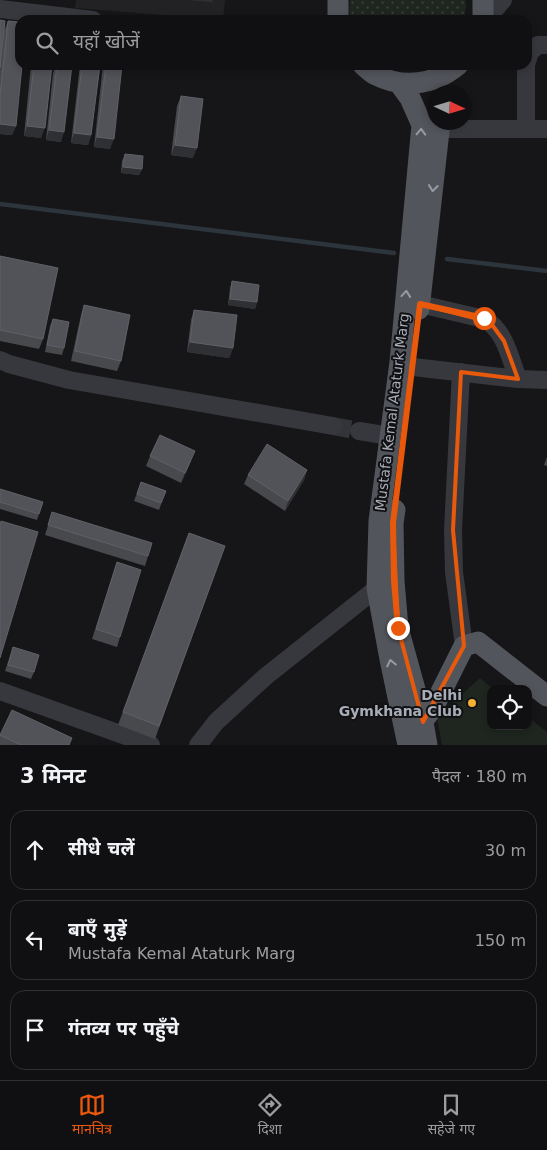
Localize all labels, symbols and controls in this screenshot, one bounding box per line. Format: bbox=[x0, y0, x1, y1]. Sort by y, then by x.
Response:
search box bbox=[15, 15, 532, 70]
icon: search bbox=[33, 29, 61, 57]
text: यहाँ खोजें bbox=[73, 30, 140, 52]
north arrow bbox=[427, 85, 472, 130]
one-way arrow bbox=[416, 127, 426, 135]
one-way arrow bbox=[428, 185, 439, 193]
one-way arrow bbox=[401, 289, 412, 297]
route start bbox=[473, 307, 496, 330]
street label: Mustafa Kemal Ataturk Marg bbox=[372, 312, 412, 512]
route end bbox=[387, 617, 410, 640]
one-way arrow bbox=[386, 659, 397, 667]
map controls bbox=[487, 685, 532, 730]
button: locate bbox=[487, 685, 532, 730]
place label: Delhi Gymkhana Club bbox=[339, 687, 462, 719]
marker: Delhi Gymkhana Club bbox=[466, 697, 478, 709]
text: 3 मिनट bbox=[20, 764, 86, 788]
text: पैदल · 180 m bbox=[432, 767, 527, 786]
icon: ahead bbox=[21, 836, 49, 864]
text: सीधे चलें bbox=[68, 837, 135, 859]
text: 30 m bbox=[485, 841, 526, 860]
text: बाएँ मुड़ें bbox=[68, 918, 127, 940]
icon: left bbox=[21, 926, 49, 954]
text: 150 m bbox=[475, 931, 526, 950]
text: Mustafa Kemal Ataturk Marg bbox=[68, 944, 296, 963]
icon: arrive bbox=[21, 1016, 49, 1044]
text: गंतव्य पर पहुँचे bbox=[68, 1017, 179, 1039]
tab: मानचित्र bbox=[72, 1091, 112, 1140]
tab: दिशा bbox=[256, 1091, 284, 1140]
tab: सहेजे गए bbox=[428, 1091, 475, 1140]

